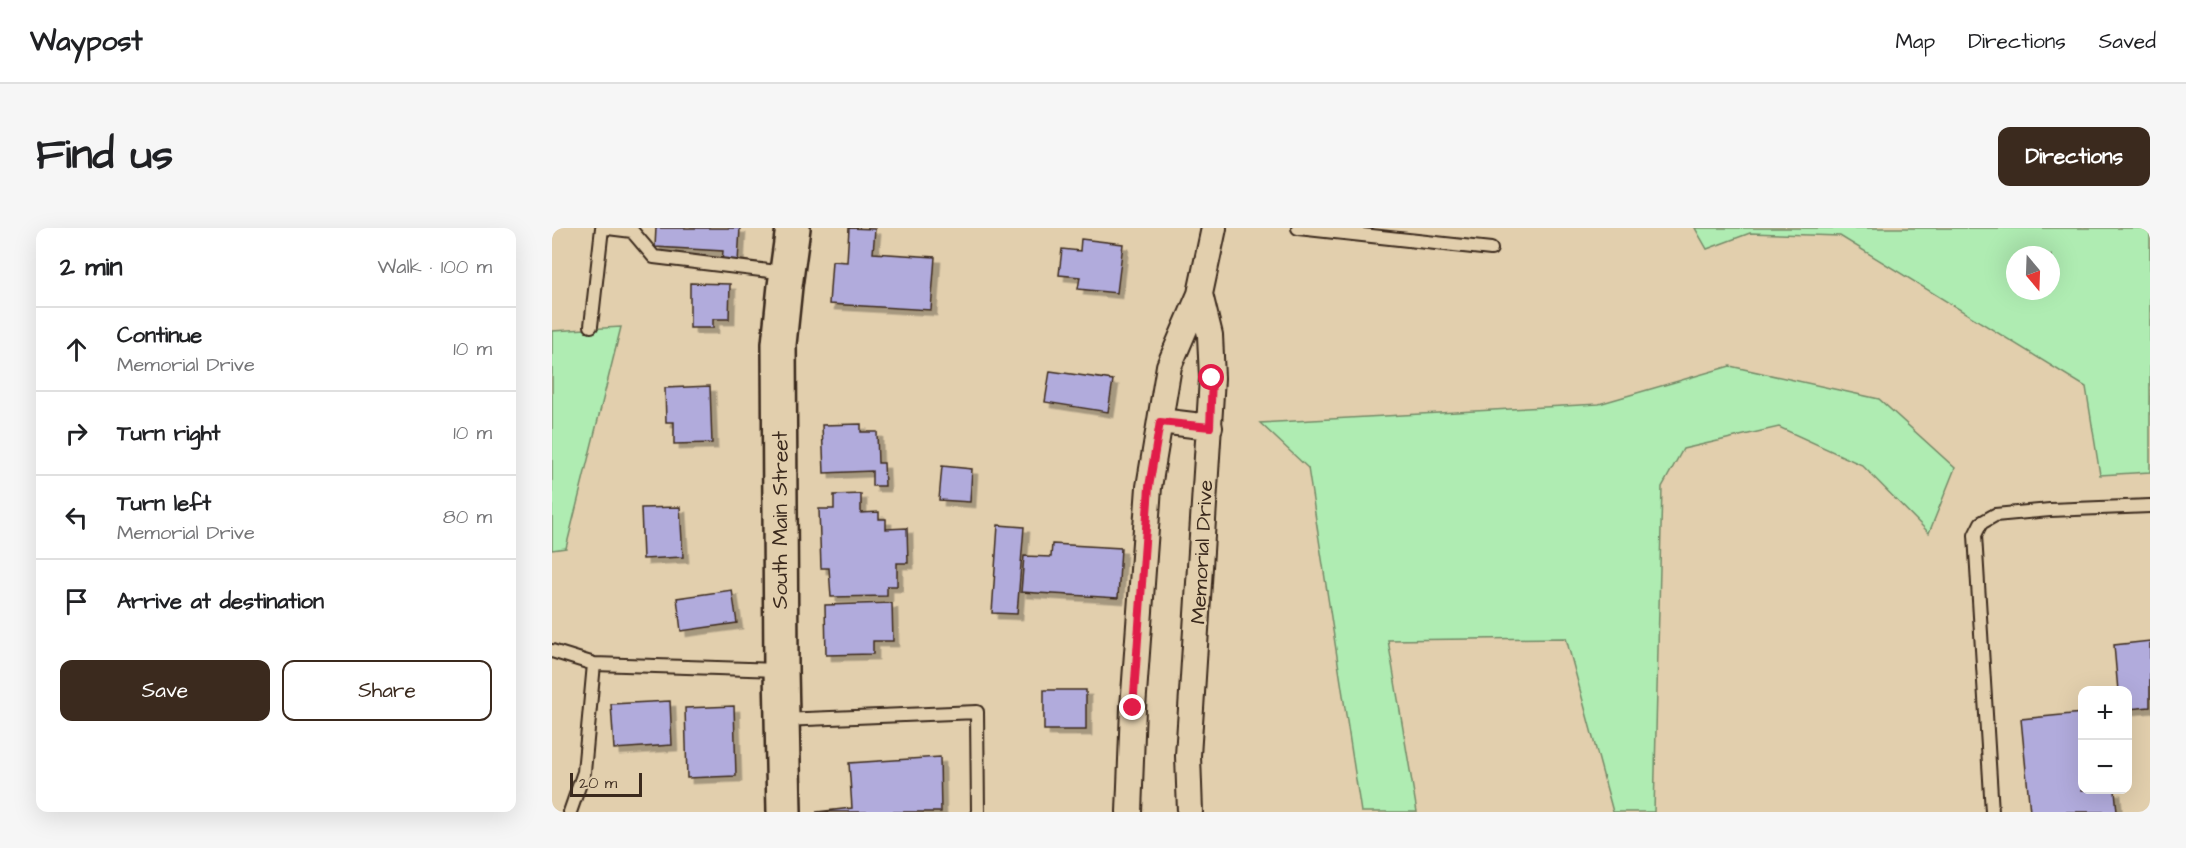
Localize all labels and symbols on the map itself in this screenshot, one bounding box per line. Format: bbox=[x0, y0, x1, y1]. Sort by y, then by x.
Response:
north arrow bbox=[2006, 246, 2060, 300]
route start bbox=[1198, 364, 1224, 390]
street label: South Main Street bbox=[766, 430, 795, 609]
street label: Memorial Drive bbox=[1184, 479, 1220, 625]
route end bbox=[1119, 694, 1145, 720]
scale bar bbox=[570, 770, 642, 798]

